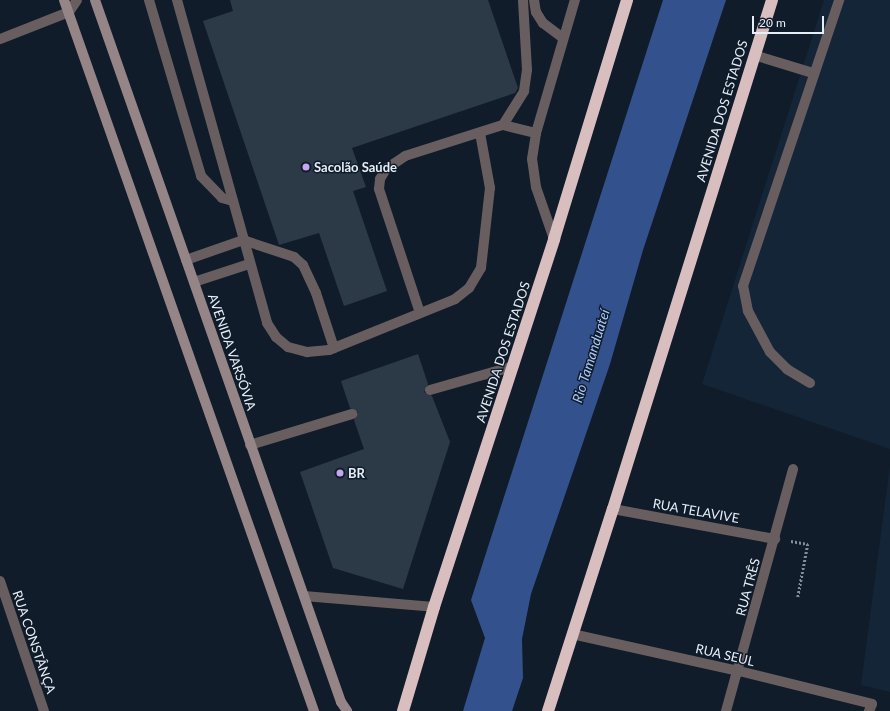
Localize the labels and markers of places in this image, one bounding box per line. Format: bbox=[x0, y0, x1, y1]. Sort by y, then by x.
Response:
place label: Sacolão Saúde bbox=[314, 159, 397, 175]
marker: Sacolão Saúde bbox=[301, 162, 311, 172]
place label: BR bbox=[348, 465, 365, 481]
marker: BR bbox=[335, 468, 345, 478]

